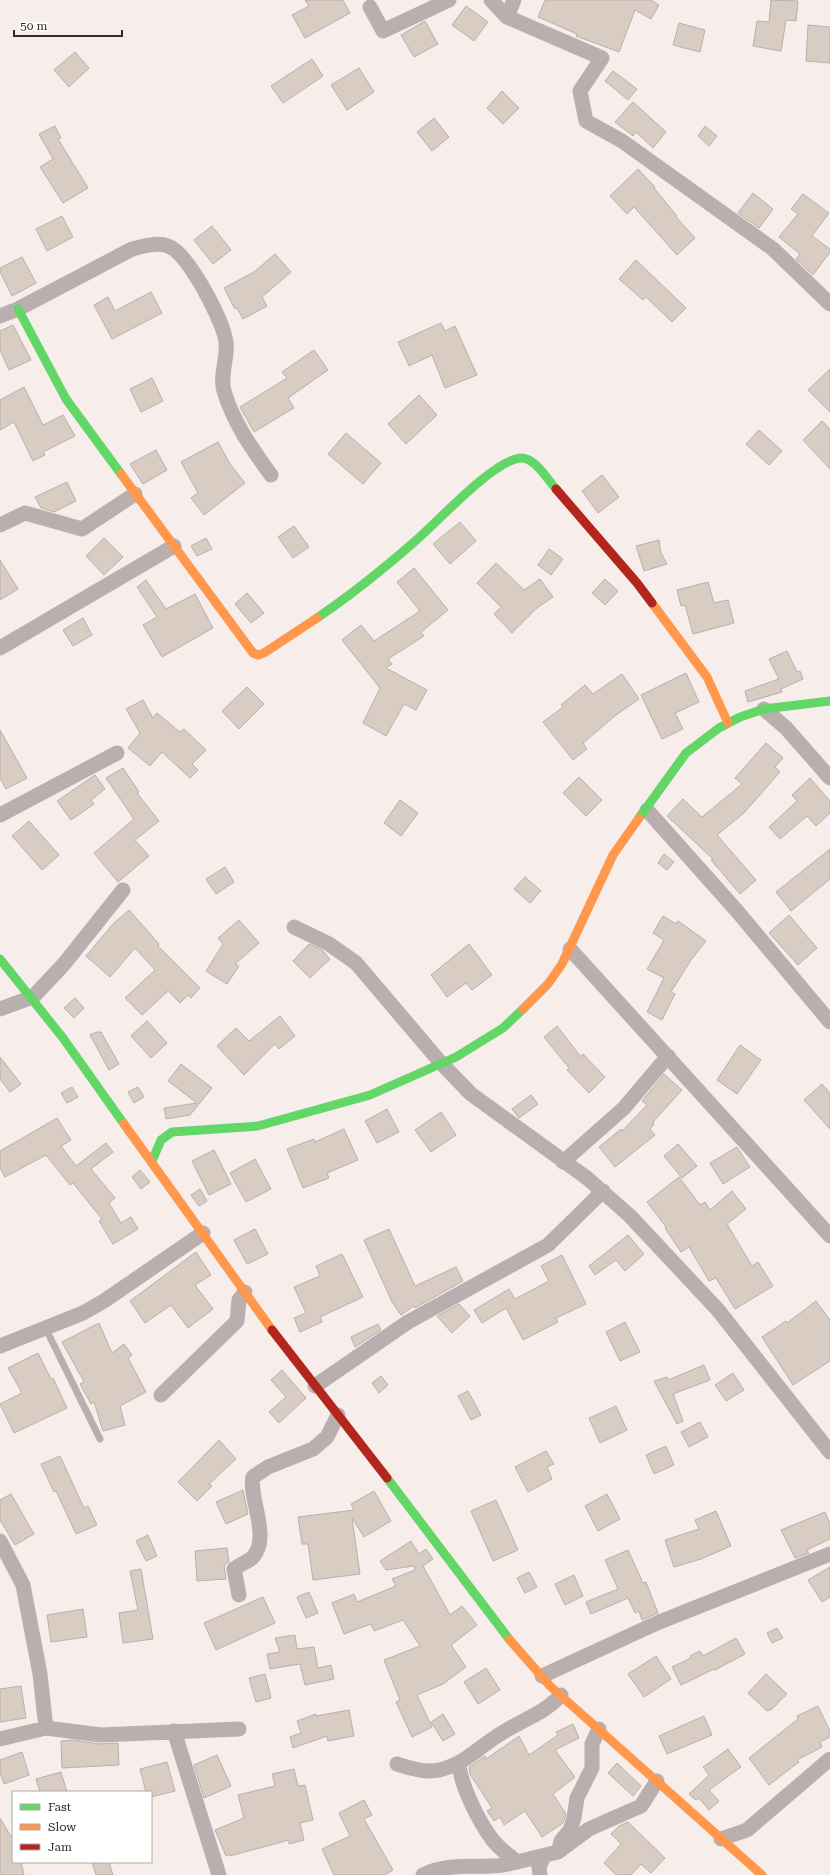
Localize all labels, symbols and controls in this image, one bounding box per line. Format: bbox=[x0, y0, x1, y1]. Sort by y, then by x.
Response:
scale bar bbox=[14, 12, 122, 38]
text: 50 m bbox=[20, 19, 47, 33]
legend bbox=[12, 1791, 152, 1863]
text: Fast bbox=[48, 1800, 72, 1814]
text: Slow bbox=[48, 1820, 76, 1834]
text: Jam bbox=[48, 1840, 72, 1854]

